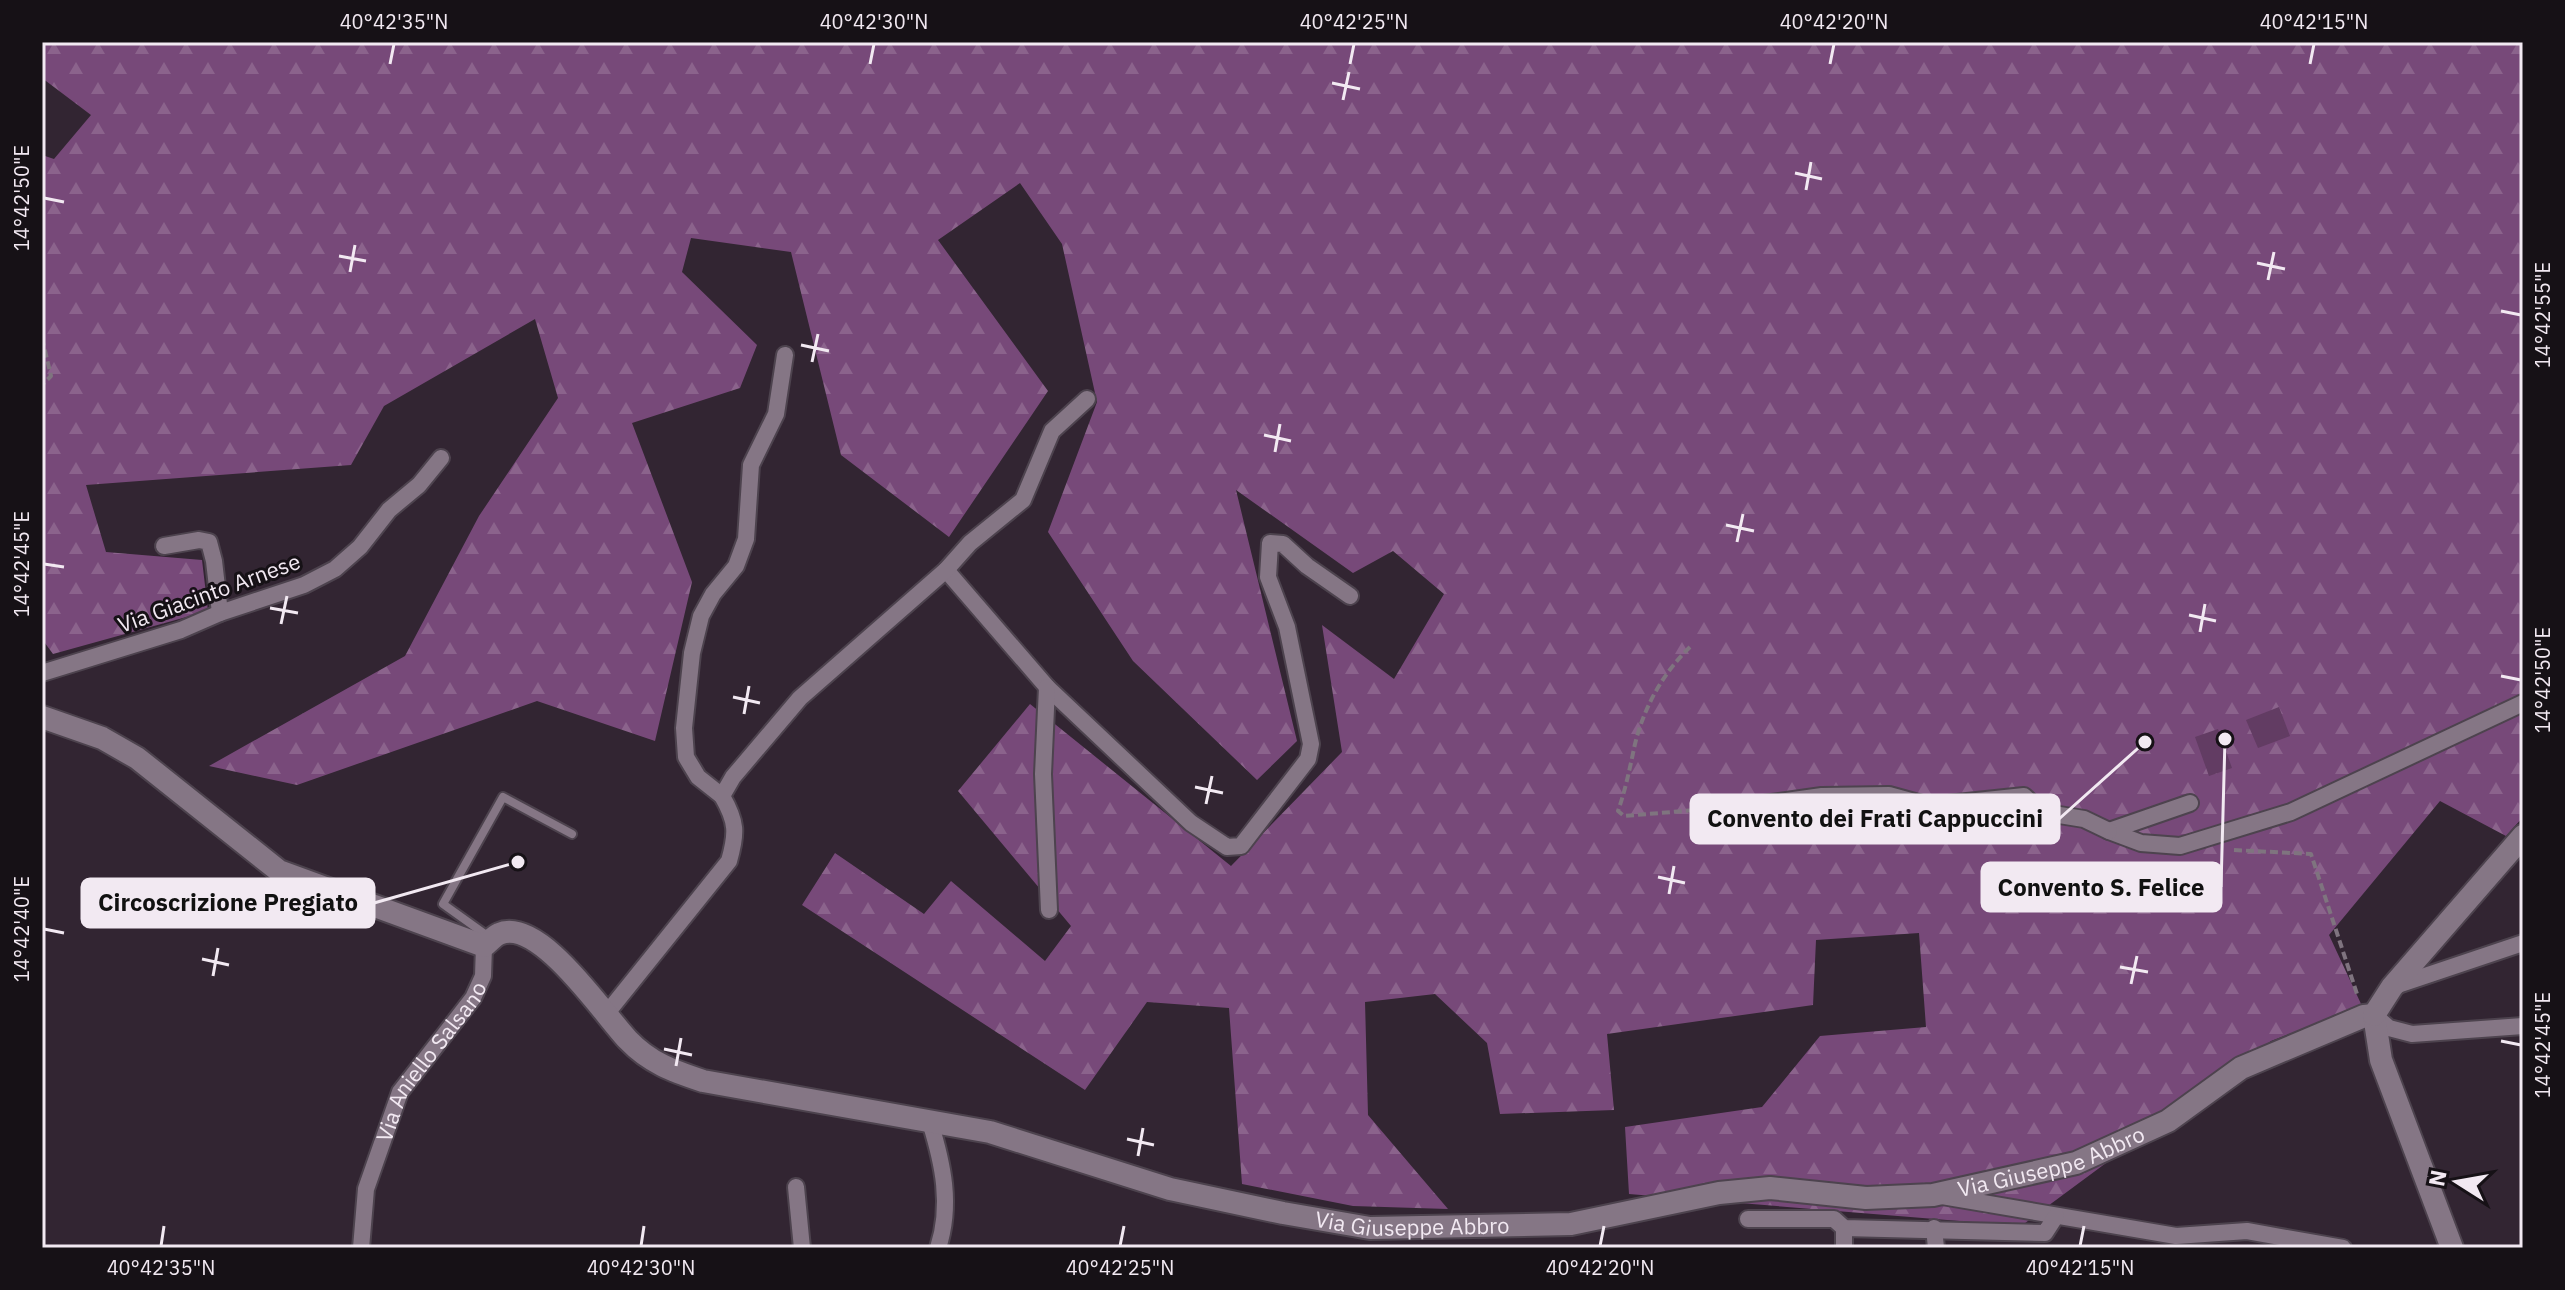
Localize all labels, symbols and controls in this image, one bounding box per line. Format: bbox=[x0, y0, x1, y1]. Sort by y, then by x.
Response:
text: 40°42'35"N bbox=[340, 8, 448, 35]
text: 40°42'30"N bbox=[820, 8, 928, 35]
text: 40°42'25"N bbox=[1300, 8, 1408, 35]
text: 40°42'20"N bbox=[1780, 8, 1888, 35]
text: 40°42'15"N bbox=[2260, 8, 2368, 35]
text: 14°42'50"E bbox=[8, 145, 35, 251]
text: 14°42'55"E bbox=[2529, 262, 2556, 368]
text: 14°42'45"E bbox=[8, 511, 35, 617]
street label: Via Giacinto Arnese bbox=[114, 546, 304, 639]
text: 14°42'50"E bbox=[2529, 627, 2556, 733]
callout: Convento dei Frati Cappuccini bbox=[1691, 795, 2059, 843]
text: Convento dei Frati Cappuccini bbox=[1707, 802, 2043, 834]
callout: Convento S. Felice bbox=[1982, 863, 2221, 911]
text: Convento S. Felice bbox=[1998, 871, 2204, 903]
text: 14°42'40"E bbox=[8, 876, 35, 982]
callout: Circoscrizione Pregiato bbox=[82, 879, 374, 927]
text: Circoscrizione Pregiato bbox=[98, 886, 358, 918]
street label: Via Aniello Salsano bbox=[369, 977, 493, 1145]
text: 14°42'45"E bbox=[2529, 992, 2556, 1098]
street label: Via Giuseppe Abbro bbox=[1955, 1119, 2149, 1203]
north arrow bbox=[2417, 1142, 2497, 1222]
text: N bbox=[2421, 1167, 2453, 1189]
street label: Via Giuseppe Abbro bbox=[1313, 1204, 1510, 1242]
text: 40°42'35"N bbox=[107, 1254, 215, 1281]
text: 40°42'30"N bbox=[587, 1254, 695, 1281]
text: 40°42'25"N bbox=[1066, 1254, 1174, 1281]
text: 40°42'20"N bbox=[1546, 1254, 1654, 1281]
text: 40°42'15"N bbox=[2026, 1254, 2134, 1281]

